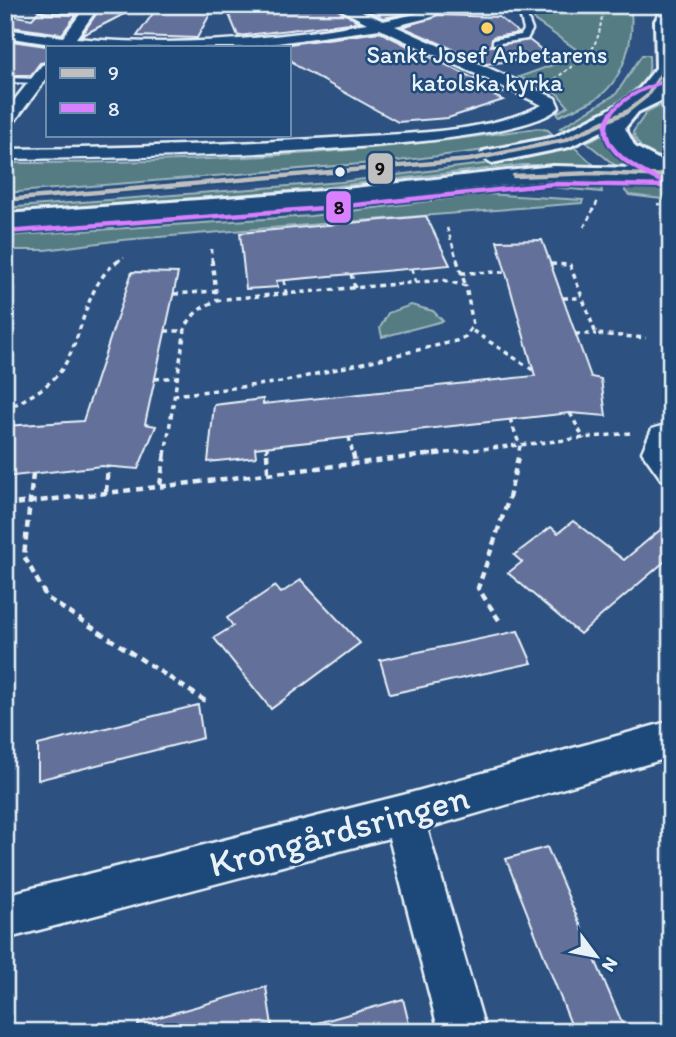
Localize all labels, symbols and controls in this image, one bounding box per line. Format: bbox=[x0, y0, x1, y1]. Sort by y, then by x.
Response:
marker: Sankt Josef Arbetarens katolska kyrka bbox=[479, 20, 495, 36]
place label: Sankt Josef Arbetarens katolska kyrka bbox=[366, 40, 608, 97]
legend bbox=[46, 46, 290, 136]
text: 9 bbox=[108, 60, 119, 85]
text: 8 bbox=[108, 96, 120, 121]
line badge: 9 bbox=[367, 152, 394, 185]
text: 9 bbox=[375, 157, 385, 180]
unlabelled marker bbox=[333, 165, 347, 179]
line badge: 8 bbox=[325, 190, 352, 224]
text: 8 bbox=[334, 196, 345, 219]
street label: Krongårdsringen bbox=[204, 774, 474, 886]
north arrow bbox=[560, 922, 630, 992]
text: N bbox=[597, 953, 623, 976]

